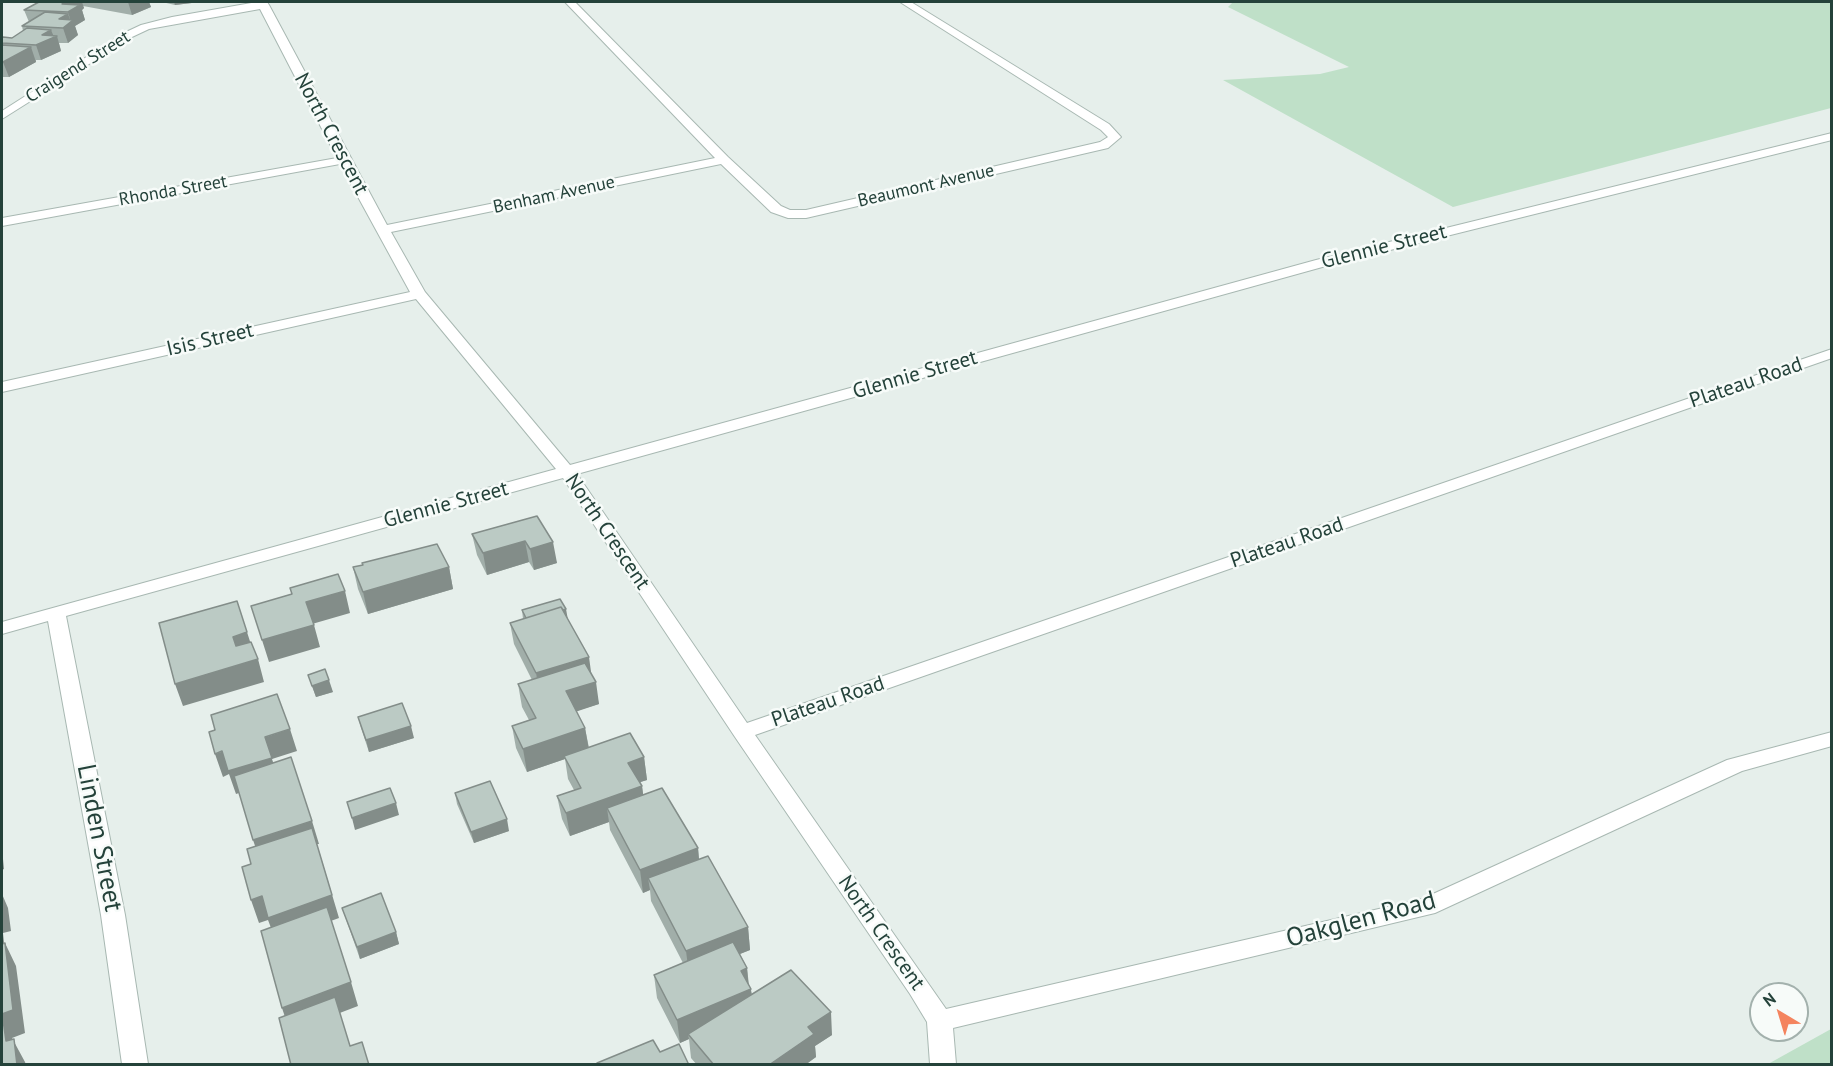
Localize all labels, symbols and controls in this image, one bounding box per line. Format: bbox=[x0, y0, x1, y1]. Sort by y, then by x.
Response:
street label: Craigend Street bbox=[22, 26, 134, 108]
street label: North Crescent bbox=[288, 69, 374, 199]
street label: Beaumont Avenue bbox=[856, 160, 996, 212]
street label: Rhonda Street bbox=[117, 171, 229, 211]
street label: Benham Avenue bbox=[491, 172, 617, 218]
street label: Glennie Street bbox=[1319, 219, 1449, 275]
street label: Isis Street bbox=[164, 318, 256, 362]
street label: Glennie Street bbox=[850, 345, 980, 405]
street label: Plateau Road bbox=[1686, 352, 1806, 414]
street label: North Crescent bbox=[559, 469, 655, 595]
street label: Glennie Street bbox=[381, 476, 511, 534]
street label: Plateau Road bbox=[1227, 512, 1347, 574]
street label: Plateau Road bbox=[768, 671, 888, 733]
street label: Linden Street bbox=[69, 762, 129, 914]
street label: North Crescent bbox=[832, 871, 930, 995]
street label: Oakglen Road bbox=[1283, 885, 1439, 955]
north arrow bbox=[1749, 982, 1809, 1042]
text: N bbox=[1759, 988, 1779, 1011]

